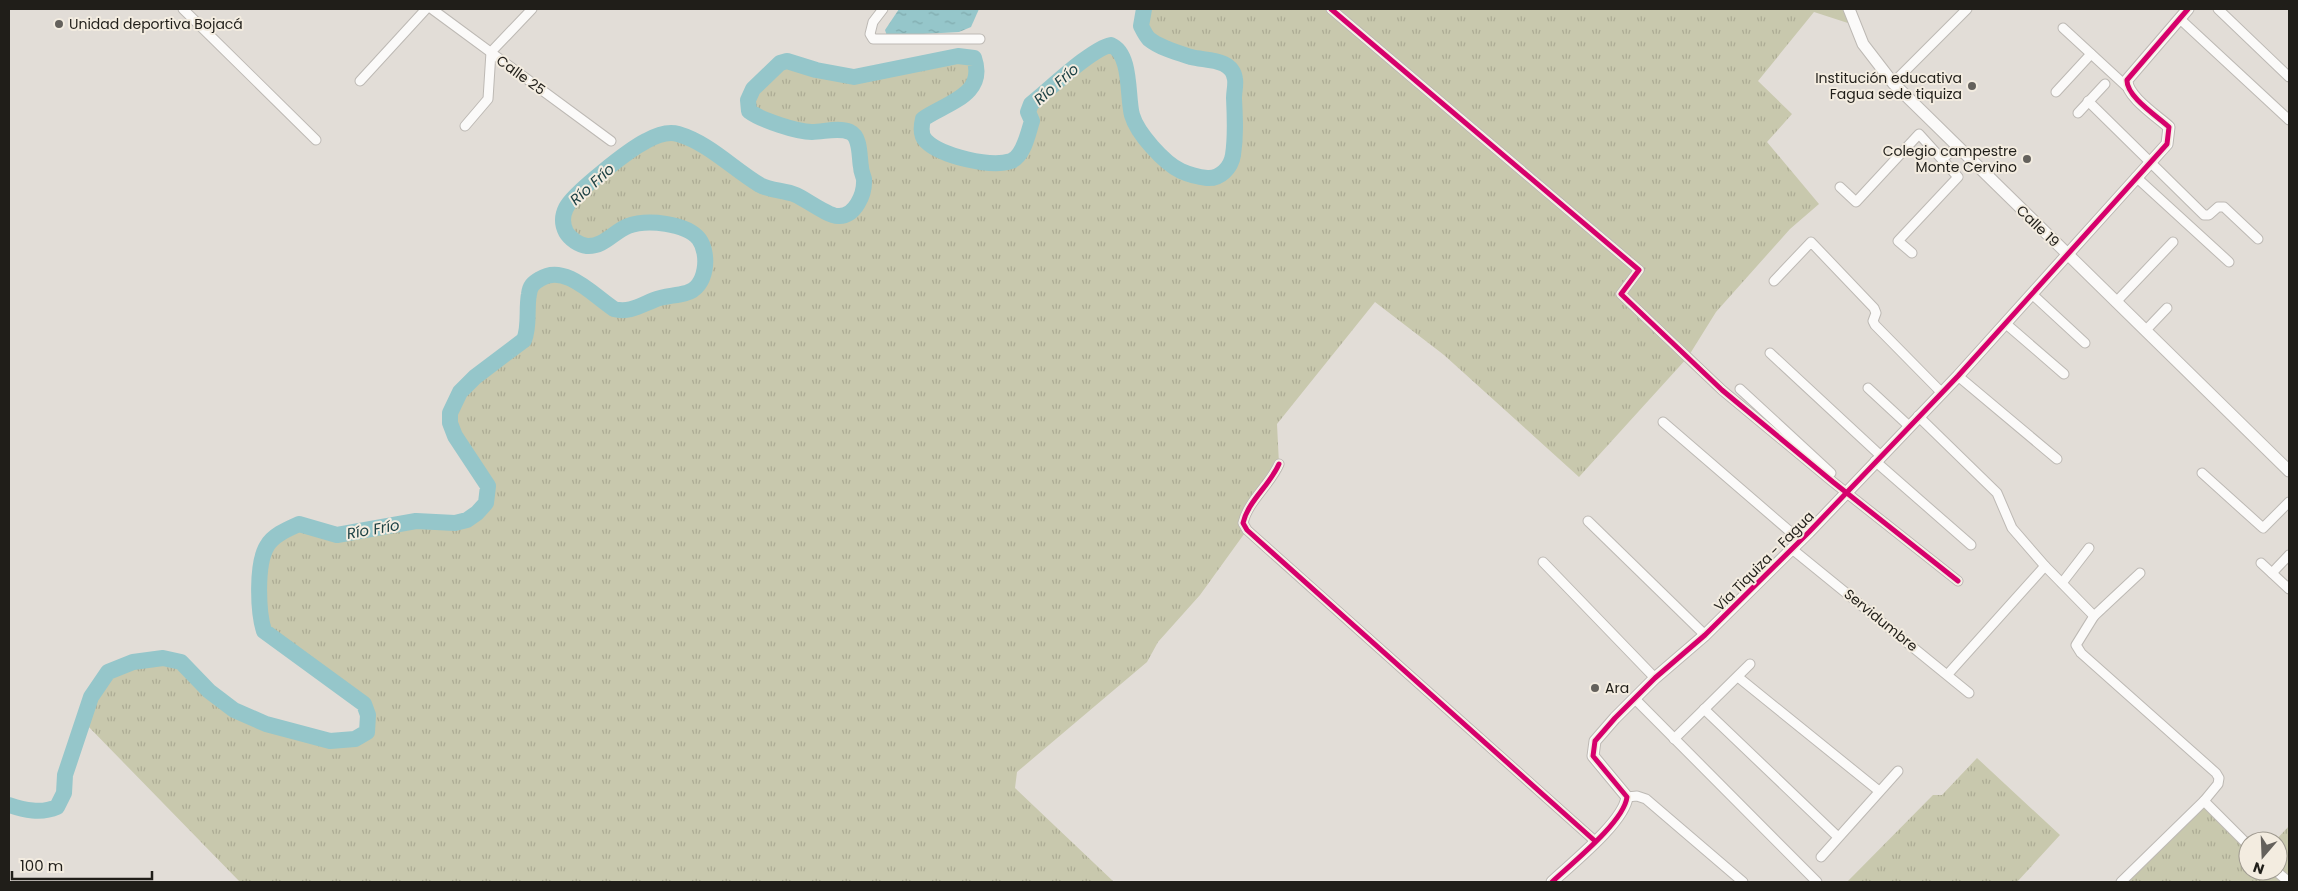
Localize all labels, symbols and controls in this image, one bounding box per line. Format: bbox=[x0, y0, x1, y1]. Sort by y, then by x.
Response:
place label: Unidad deportiva Bojacá bbox=[69, 14, 243, 34]
marker: Unidad deportiva Bojacá bbox=[53, 18, 65, 30]
street label: Calle 25 bbox=[492, 50, 550, 100]
water label: Río Frío bbox=[1029, 59, 1083, 109]
place label: Institución educativa Fagua sede tiquiza bbox=[1815, 68, 1962, 104]
marker: Institución educativa Fagua sede tiquiza bbox=[1966, 80, 1978, 92]
place label: Colegio campestre Monte Cervino bbox=[1883, 141, 2017, 177]
marker: Colegio campestre Monte Cervino bbox=[2021, 153, 2033, 165]
water label: Río Frío bbox=[565, 158, 619, 210]
street label: Calle 19 bbox=[2012, 200, 2064, 252]
street label: Vía Tiquiza - Fagua bbox=[1709, 506, 1819, 616]
water label: Río Frío bbox=[345, 514, 401, 544]
street label: Servidumbre bbox=[1840, 584, 1922, 656]
place label: Ara bbox=[1605, 678, 1629, 698]
marker: Ara bbox=[1589, 682, 1601, 694]
north arrow bbox=[2238, 831, 2288, 881]
scale bar bbox=[12, 848, 152, 880]
text: 100 m bbox=[20, 855, 63, 876]
text: N bbox=[2251, 857, 2267, 879]

